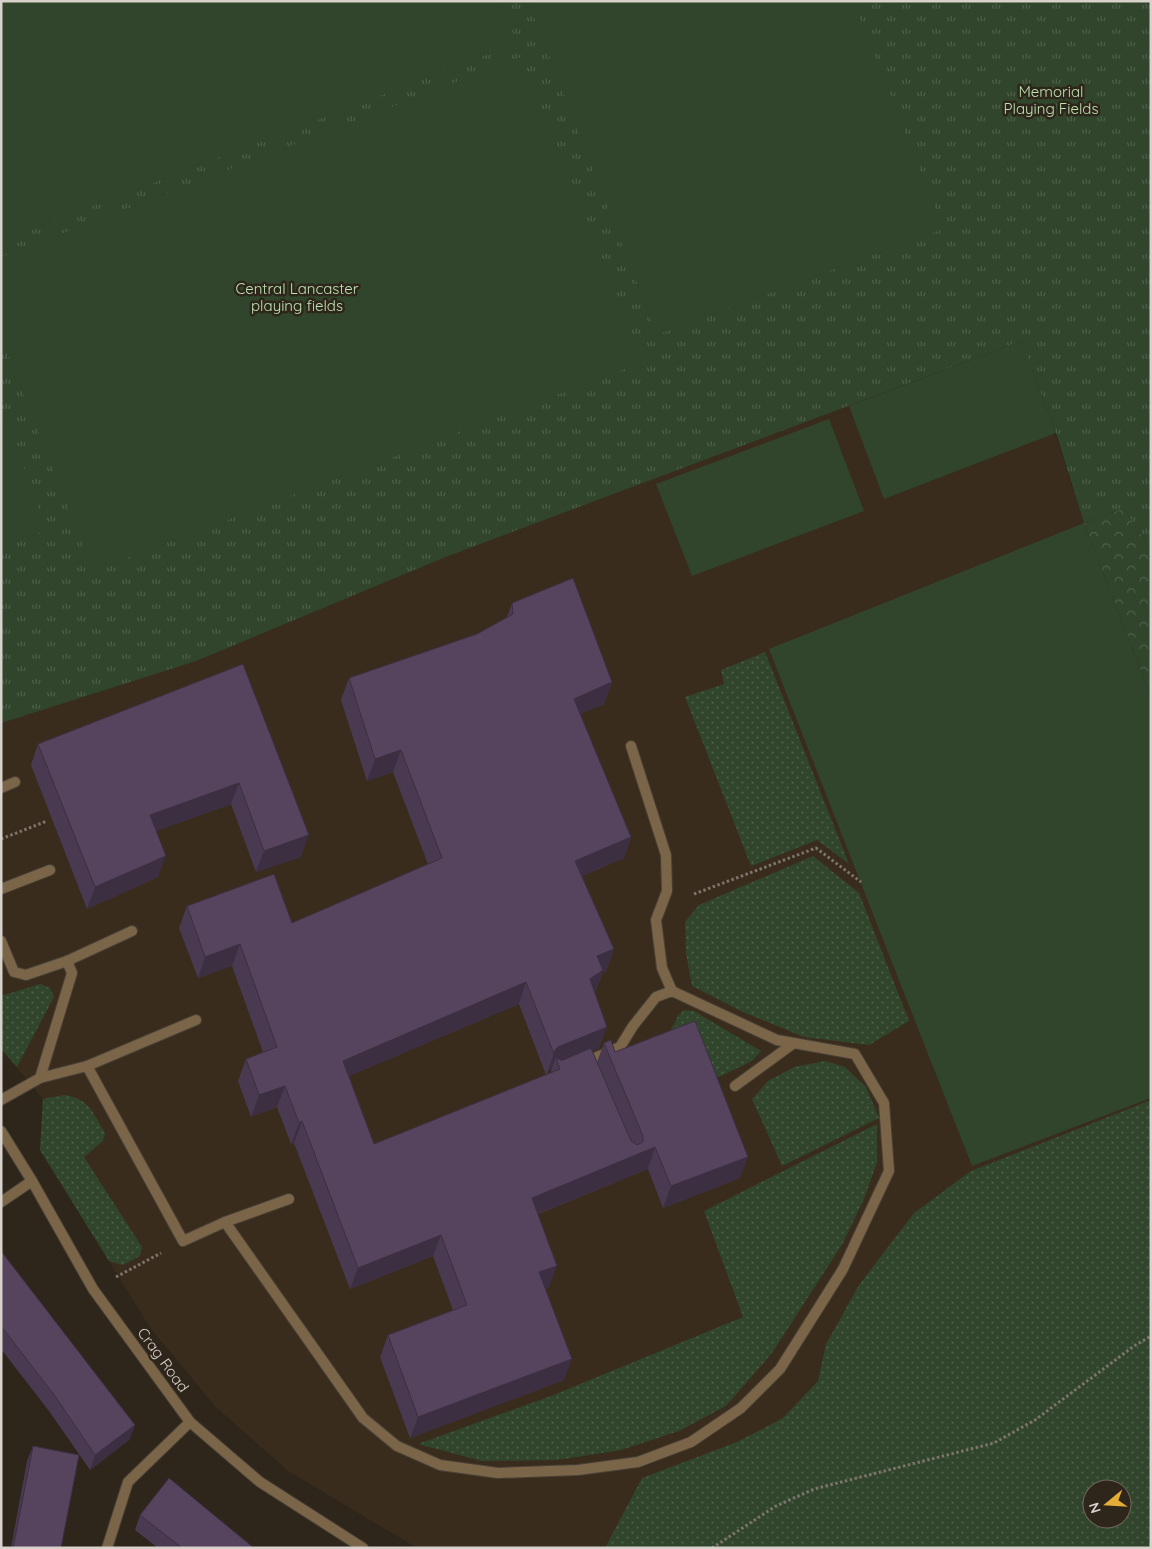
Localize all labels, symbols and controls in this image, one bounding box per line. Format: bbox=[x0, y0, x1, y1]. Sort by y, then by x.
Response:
park label: Memorial Playing Fields bbox=[1004, 82, 1098, 118]
park label: Central Lancaster playing fields bbox=[235, 279, 359, 315]
street label: Crag Road bbox=[134, 1324, 193, 1396]
north arrow bbox=[1082, 1479, 1132, 1529]
text: N bbox=[1084, 1500, 1105, 1516]

